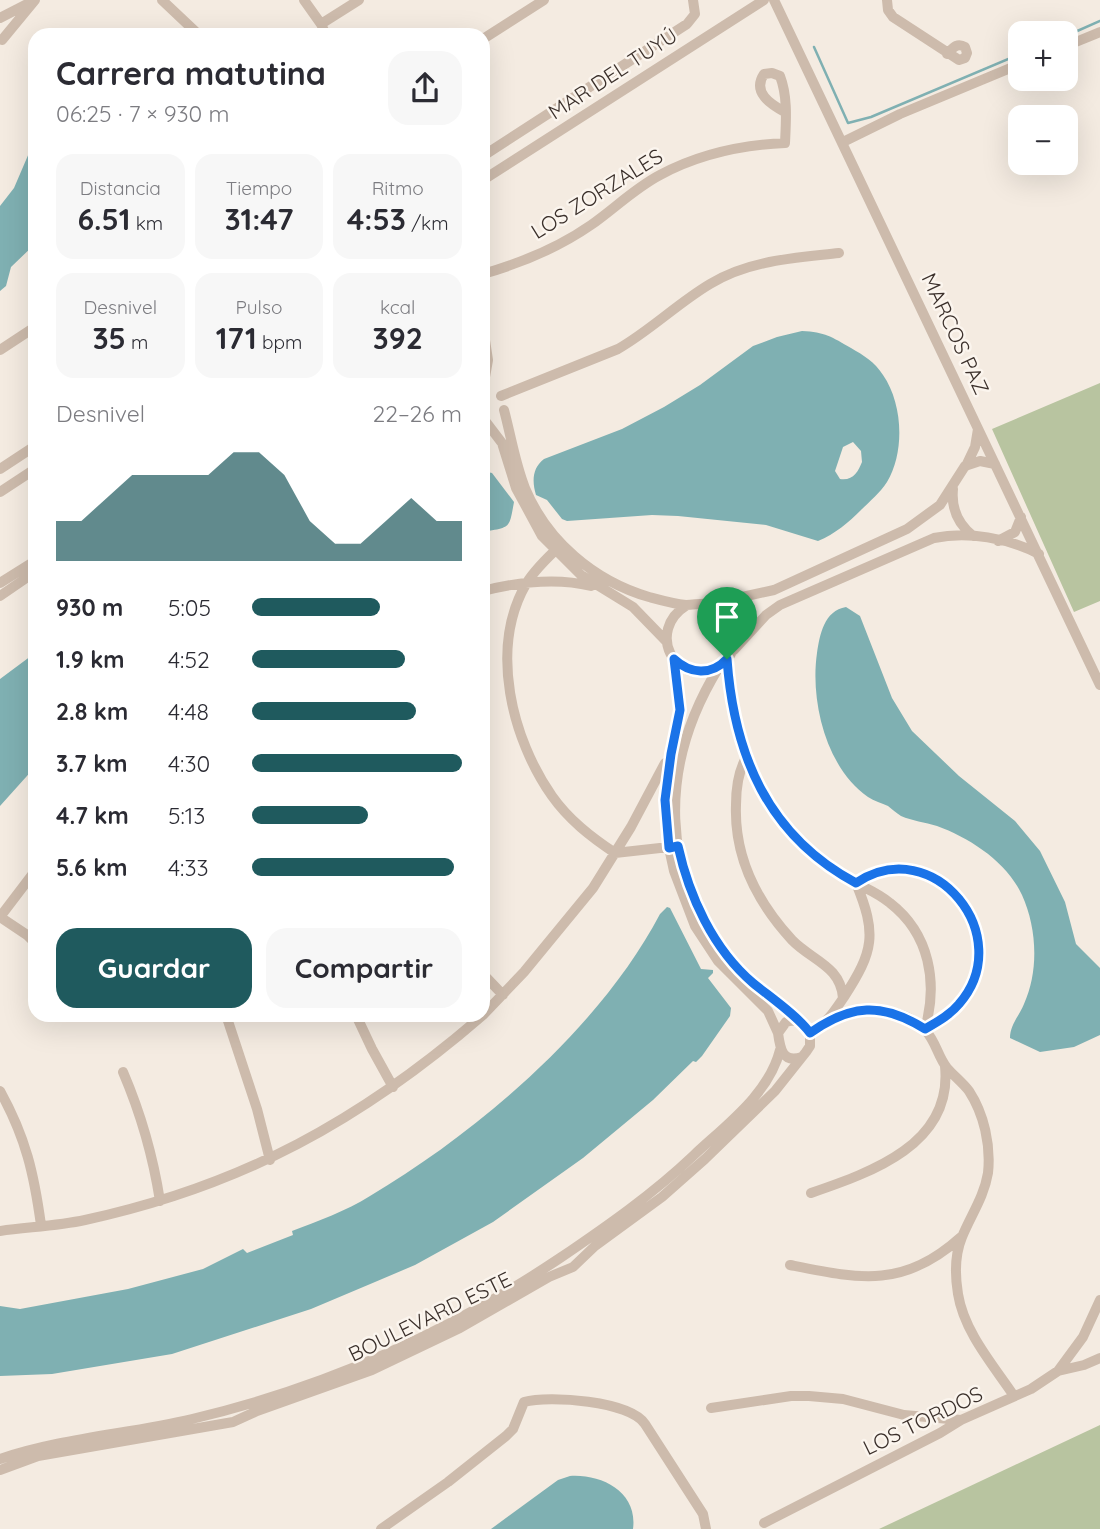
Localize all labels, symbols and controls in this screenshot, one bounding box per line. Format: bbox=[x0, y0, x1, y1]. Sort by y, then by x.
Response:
map controls bbox=[1008, 21, 1078, 175]
button: + bbox=[1008, 21, 1078, 91]
street label: MAR DEL TUYÚ bbox=[543, 22, 682, 125]
button: share bbox=[388, 51, 462, 125]
text: Carrera matutina bbox=[56, 53, 326, 93]
text: 06:25 · 7 × 930 m bbox=[56, 99, 230, 128]
button: − bbox=[1008, 105, 1078, 175]
street label: LOS ZORZALES bbox=[526, 142, 667, 244]
text: Distancia bbox=[80, 176, 161, 200]
text: Tiempo bbox=[226, 176, 292, 200]
text: Ritmo bbox=[372, 176, 424, 200]
text: 6.51 bbox=[77, 200, 130, 238]
text: 31:47 bbox=[224, 200, 294, 238]
text: 4:53 bbox=[347, 200, 406, 238]
text: km bbox=[130, 211, 163, 235]
text: /km bbox=[406, 211, 449, 235]
street label: MARCOS PAZ bbox=[916, 269, 995, 398]
text: Desnivel bbox=[84, 295, 157, 319]
text: Pulso bbox=[236, 295, 282, 319]
text: kcal bbox=[380, 295, 415, 319]
text: 35 bbox=[92, 319, 126, 357]
text: 171 bbox=[216, 319, 257, 357]
text: 392 bbox=[373, 319, 423, 357]
text: m bbox=[126, 330, 148, 354]
text: bpm bbox=[257, 330, 302, 354]
text: Desnivel bbox=[56, 399, 145, 428]
text: 22–26 m bbox=[372, 399, 462, 428]
pin bbox=[697, 587, 757, 659]
text: 930 m bbox=[56, 593, 123, 622]
text: 5:05 bbox=[168, 593, 211, 622]
icon: arrive bbox=[708, 598, 746, 636]
text: 1.9 km bbox=[56, 645, 124, 674]
text: 4:52 bbox=[168, 645, 210, 674]
text: 2.8 km bbox=[56, 697, 128, 726]
text: 4:48 bbox=[168, 697, 209, 726]
text: 3.7 km bbox=[56, 749, 127, 778]
text: 4:30 bbox=[168, 749, 210, 778]
text: 4.7 km bbox=[56, 801, 129, 830]
text: 5:13 bbox=[168, 801, 205, 830]
text: 5.6 km bbox=[56, 853, 128, 882]
text: 4:33 bbox=[168, 853, 209, 882]
button: Guardar bbox=[56, 928, 252, 1008]
button: Compartir bbox=[266, 928, 462, 1008]
street label: BOULEVARD ESTE bbox=[344, 1265, 515, 1367]
street label: LOS TORDOS bbox=[858, 1380, 987, 1460]

